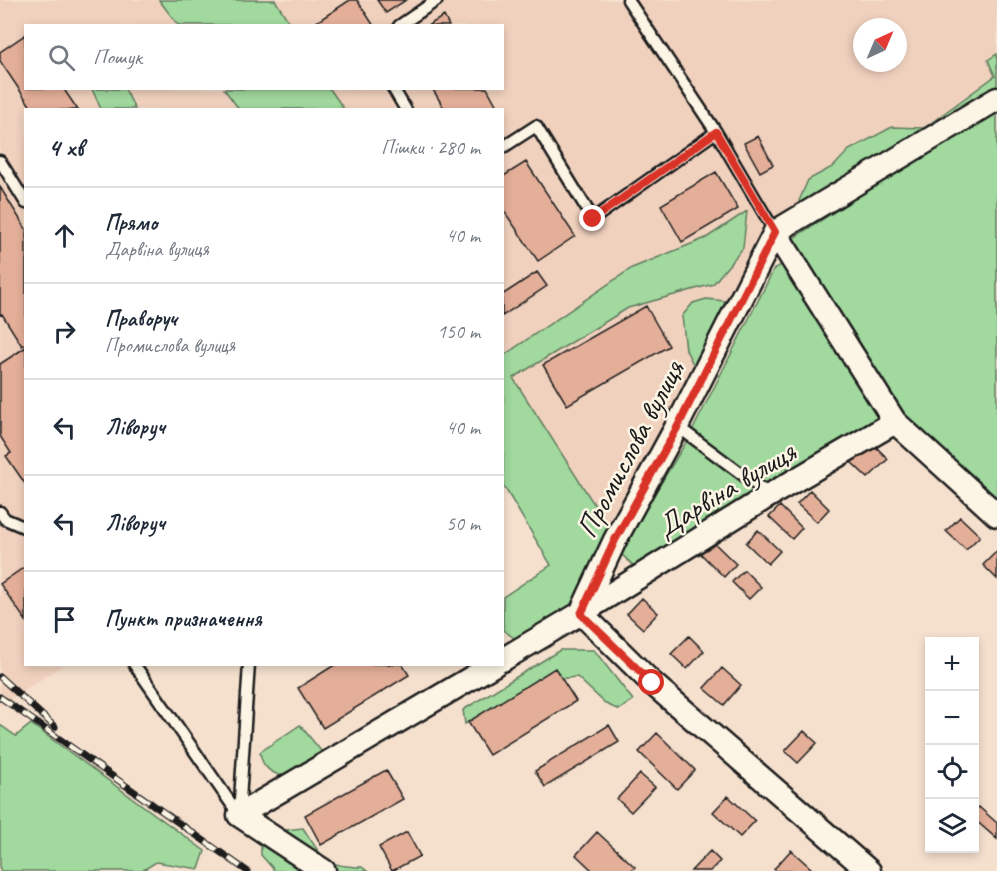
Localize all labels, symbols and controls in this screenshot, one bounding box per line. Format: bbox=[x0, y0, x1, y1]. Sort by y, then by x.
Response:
north arrow bbox=[853, 18, 907, 72]
search box bbox=[24, 24, 504, 90]
icon: search bbox=[45, 41, 78, 74]
text: Пошук bbox=[93, 43, 142, 71]
text: 4 хв bbox=[48, 131, 83, 164]
text: Пішки · 280 m bbox=[381, 135, 480, 160]
route end bbox=[579, 205, 605, 231]
text: Прямо bbox=[105, 209, 157, 237]
icon: ahead bbox=[48, 219, 81, 252]
text: 40 m bbox=[446, 223, 480, 248]
text: Дарвіна вулиця bbox=[105, 237, 209, 262]
text: Праворуч bbox=[105, 305, 177, 333]
icon: right bbox=[48, 315, 81, 348]
text: 150 m bbox=[437, 319, 480, 344]
text: Промислова вулиця bbox=[105, 333, 235, 358]
street label: Промислова вулиця bbox=[567, 353, 693, 544]
icon: left bbox=[48, 411, 81, 444]
text: Ліворуч bbox=[105, 413, 165, 441]
text: 40 m bbox=[446, 415, 480, 440]
street label: Дарвіна вулиця bbox=[650, 432, 803, 545]
icon: left bbox=[48, 507, 81, 540]
text: Ліворуч bbox=[105, 509, 165, 537]
text: 50 m bbox=[446, 511, 480, 536]
icon: arrive bbox=[48, 603, 81, 636]
text: Пункт призначення bbox=[105, 605, 262, 633]
map controls bbox=[925, 637, 979, 853]
button: + bbox=[925, 637, 979, 691]
route start bbox=[638, 669, 664, 695]
button: − bbox=[925, 691, 979, 745]
button: locate bbox=[925, 745, 979, 799]
button: layers bbox=[925, 799, 979, 853]

